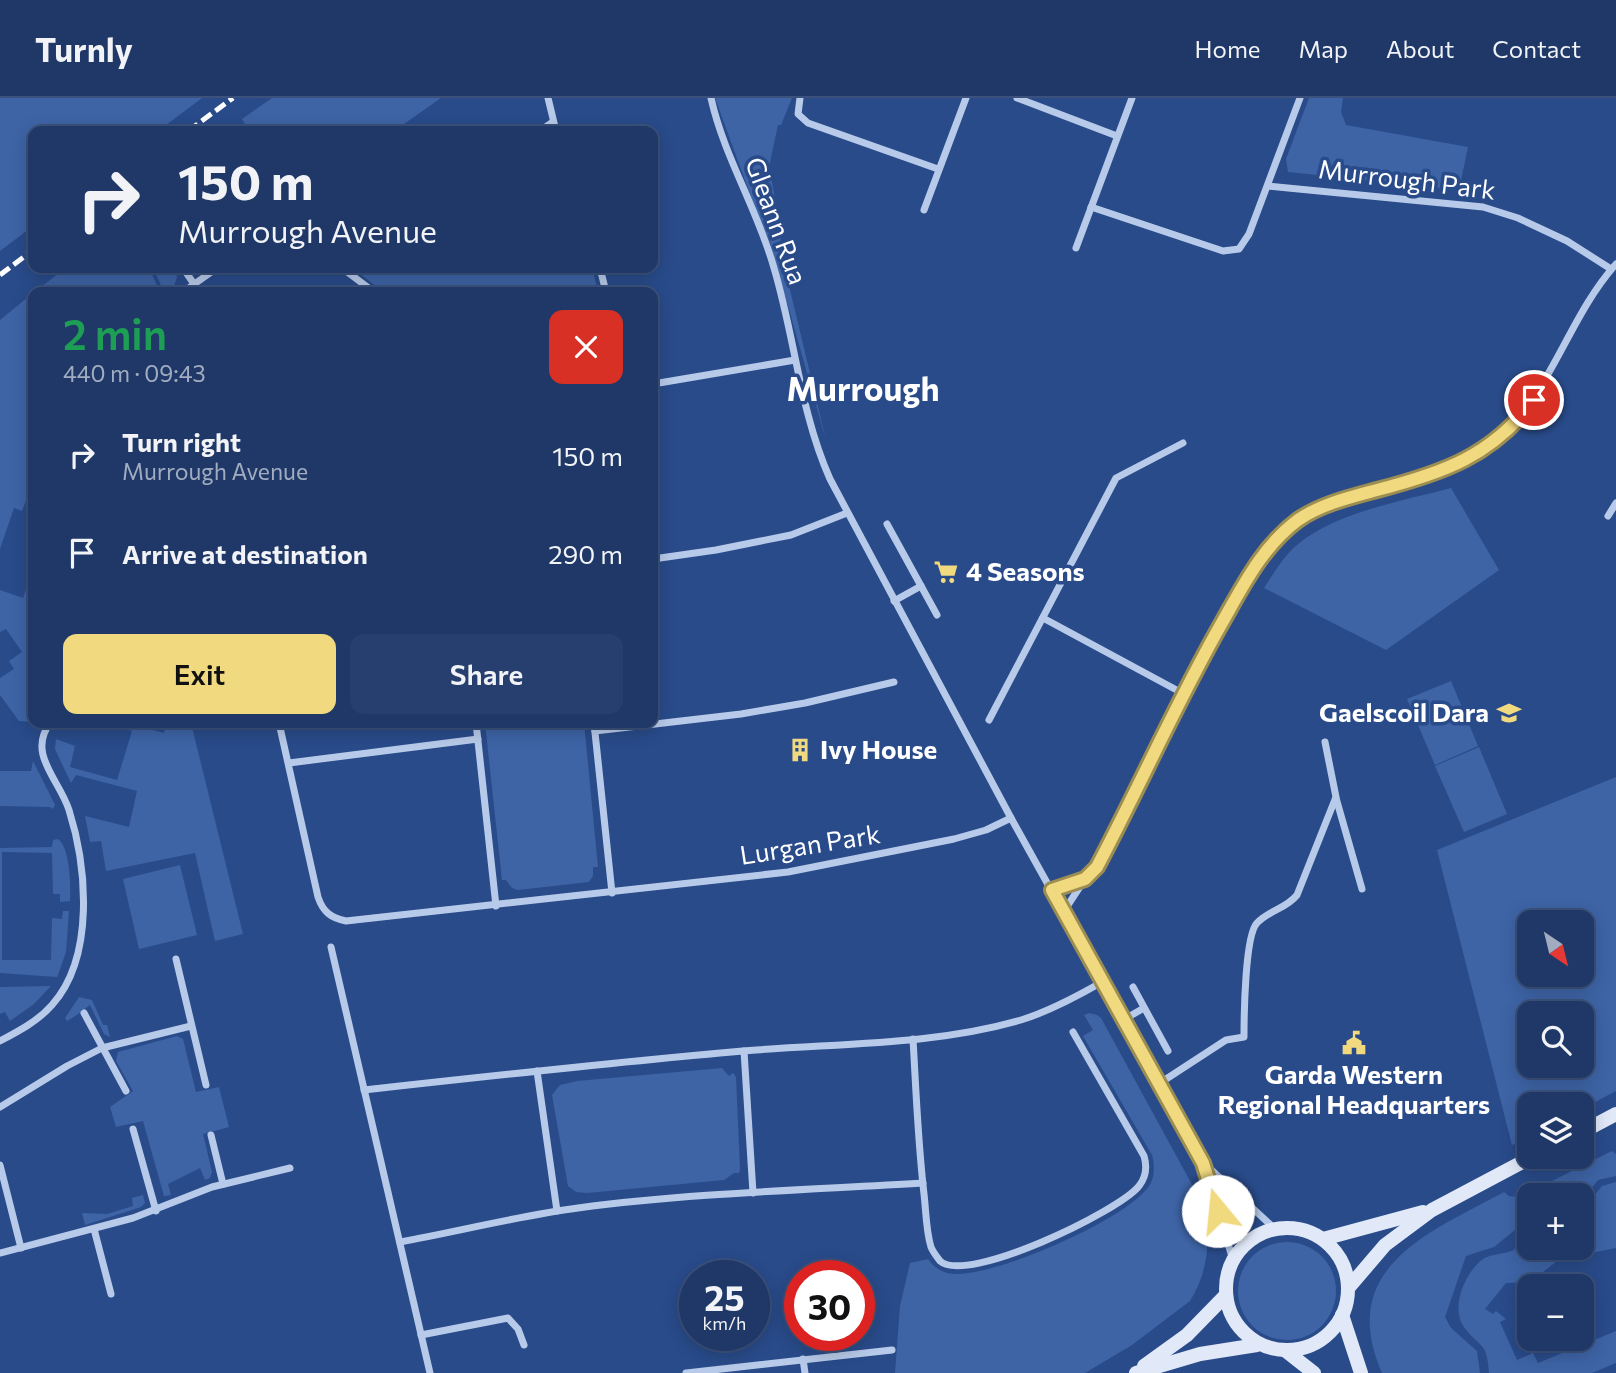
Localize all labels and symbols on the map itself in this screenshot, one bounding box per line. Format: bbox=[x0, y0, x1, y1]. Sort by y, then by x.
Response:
street label: Murrough Park bbox=[1317, 152, 1497, 205]
street label: Gleann Rua bbox=[740, 153, 815, 288]
district label: Murrough bbox=[787, 367, 939, 408]
pin bbox=[1504, 370, 1564, 430]
place label: 4 Seasons bbox=[966, 555, 1085, 586]
supermarket icon: 4 Seasons bbox=[932, 558, 960, 586]
place label: Gaelscoil Dara bbox=[1319, 696, 1489, 727]
school or university icon: Gaelscoil Dara bbox=[1495, 699, 1523, 727]
place label: Ivy House bbox=[820, 733, 937, 764]
building icon: Ivy House bbox=[786, 736, 814, 764]
street label: Lurgan Park bbox=[737, 817, 882, 870]
north arrow bbox=[1517, 910, 1594, 987]
public building icon: Garda Western Regional Headquarters bbox=[1340, 1029, 1368, 1057]
place label: Garda Western Regional Headquarters bbox=[1218, 1058, 1490, 1119]
position arrow bbox=[1181, 1174, 1255, 1248]
speed limit sign: 30 bbox=[784, 1260, 875, 1351]

